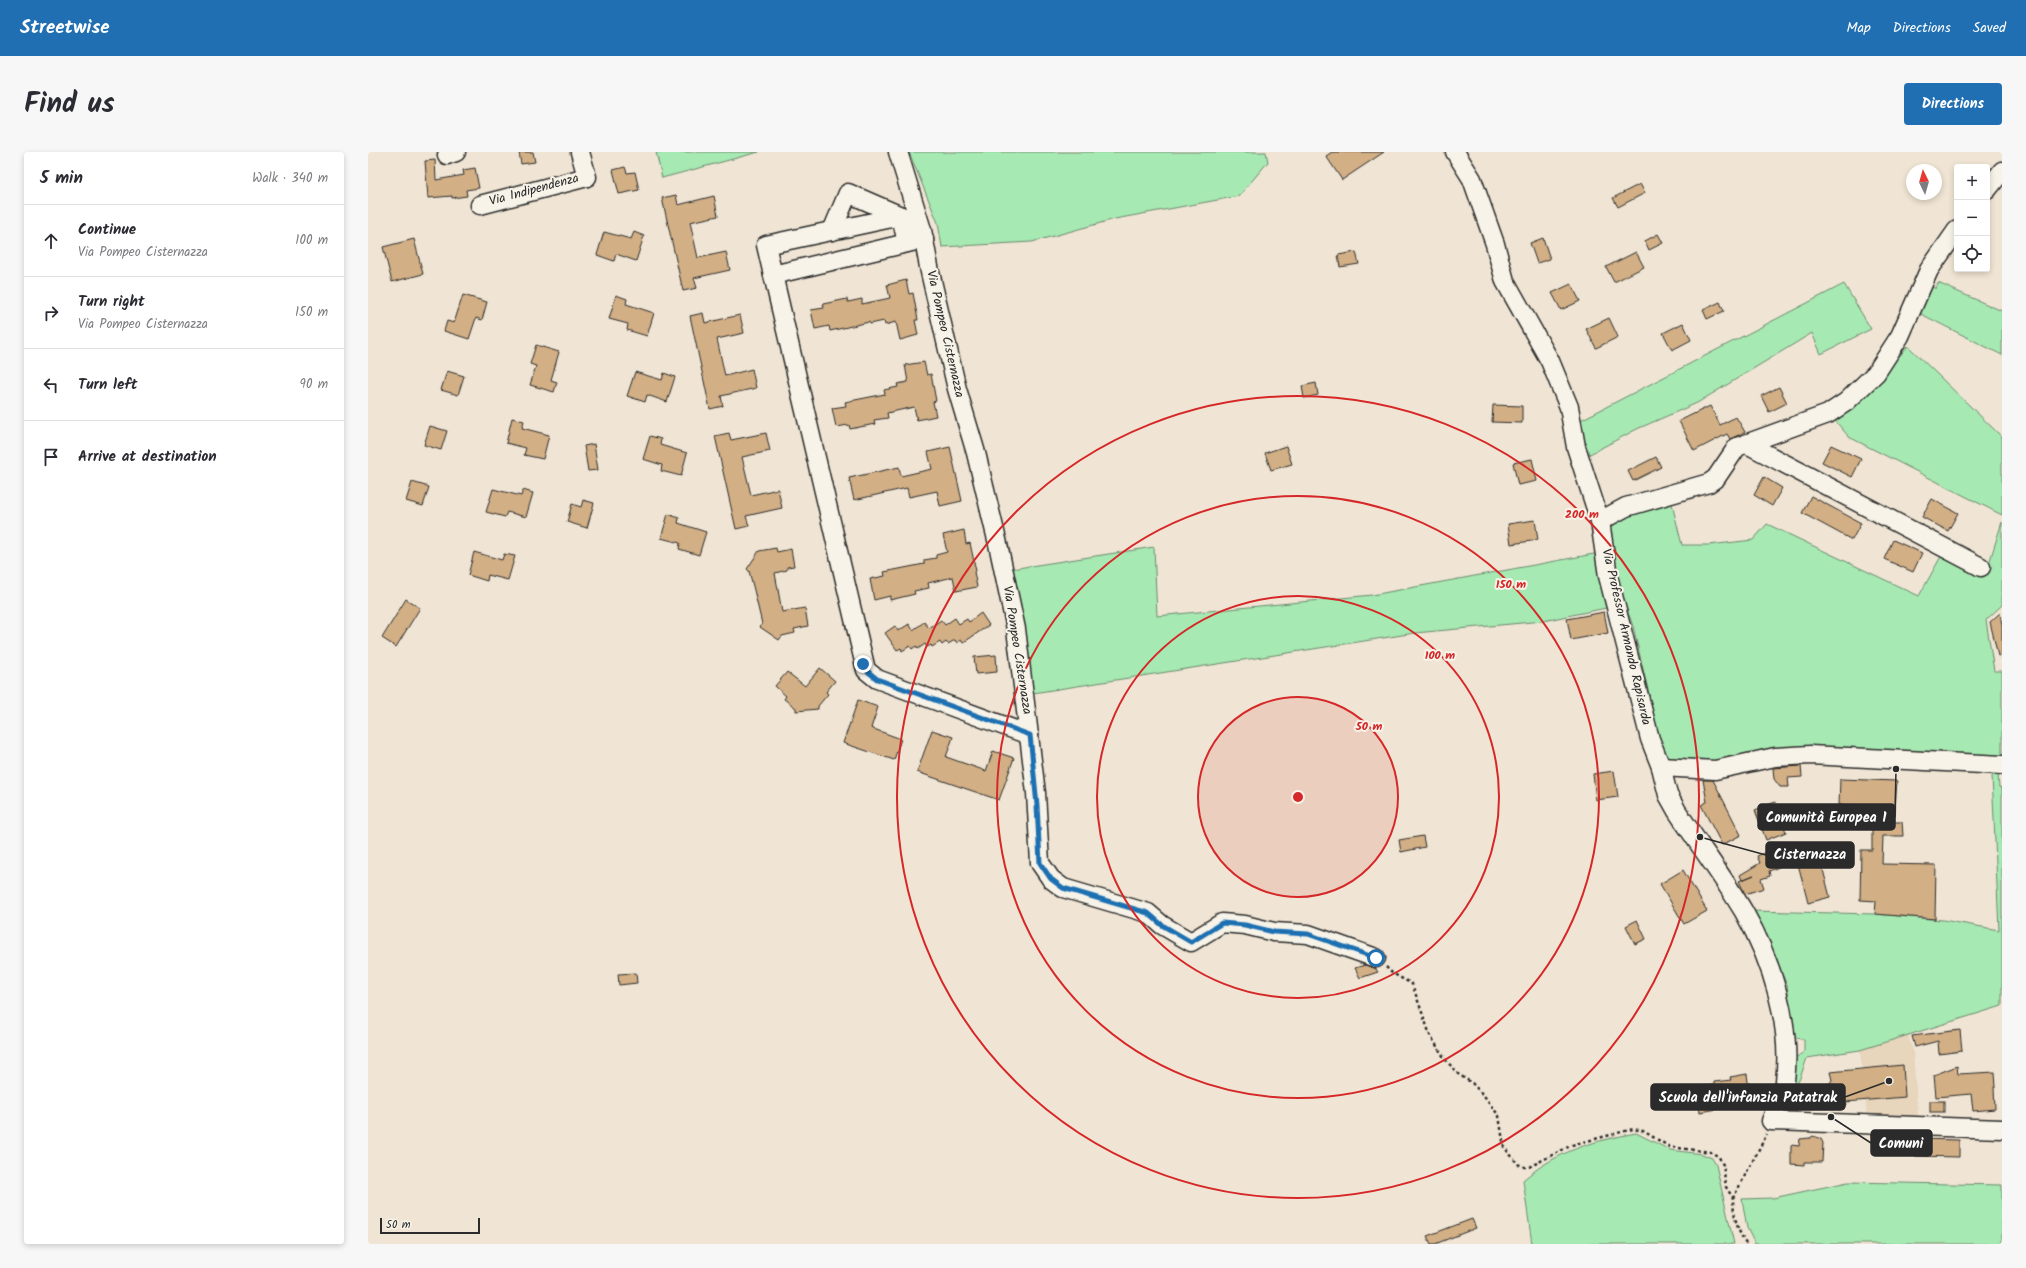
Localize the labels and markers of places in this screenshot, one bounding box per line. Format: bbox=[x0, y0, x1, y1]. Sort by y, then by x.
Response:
centre of rings bbox=[1291, 790, 1305, 804]
callout: Comunità Europea 1 bbox=[1758, 804, 1895, 830]
callout: Cisternazza bbox=[1766, 842, 1854, 868]
callout: Scuola dell'infanzia Patatrak bbox=[1651, 1084, 1845, 1110]
callout: Comuni bbox=[1871, 1130, 1932, 1156]

